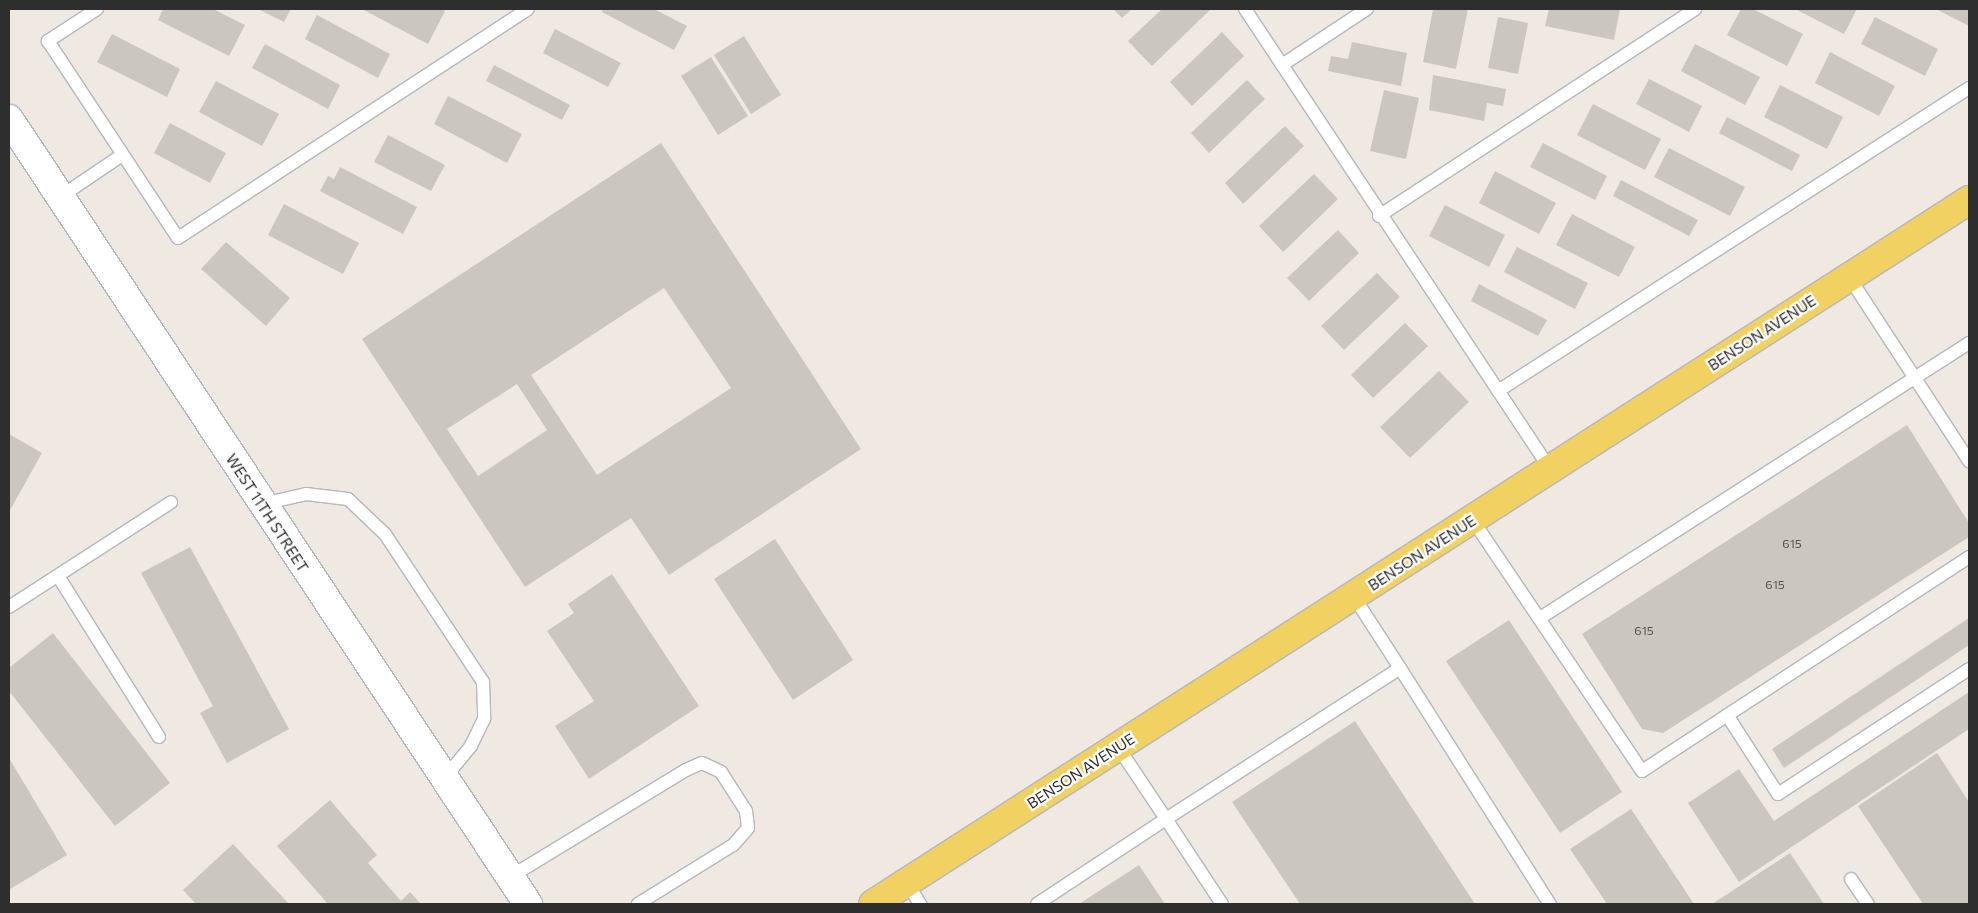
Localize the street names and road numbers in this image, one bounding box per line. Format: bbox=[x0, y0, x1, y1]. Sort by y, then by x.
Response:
street label: BENSON AVENUE bbox=[1705, 291, 1819, 375]
street label: WEST 11TH STREET bbox=[222, 450, 312, 576]
street label: BENSON AVENUE bbox=[1365, 511, 1479, 595]
street label: BENSON AVENUE bbox=[1024, 729, 1138, 813]

